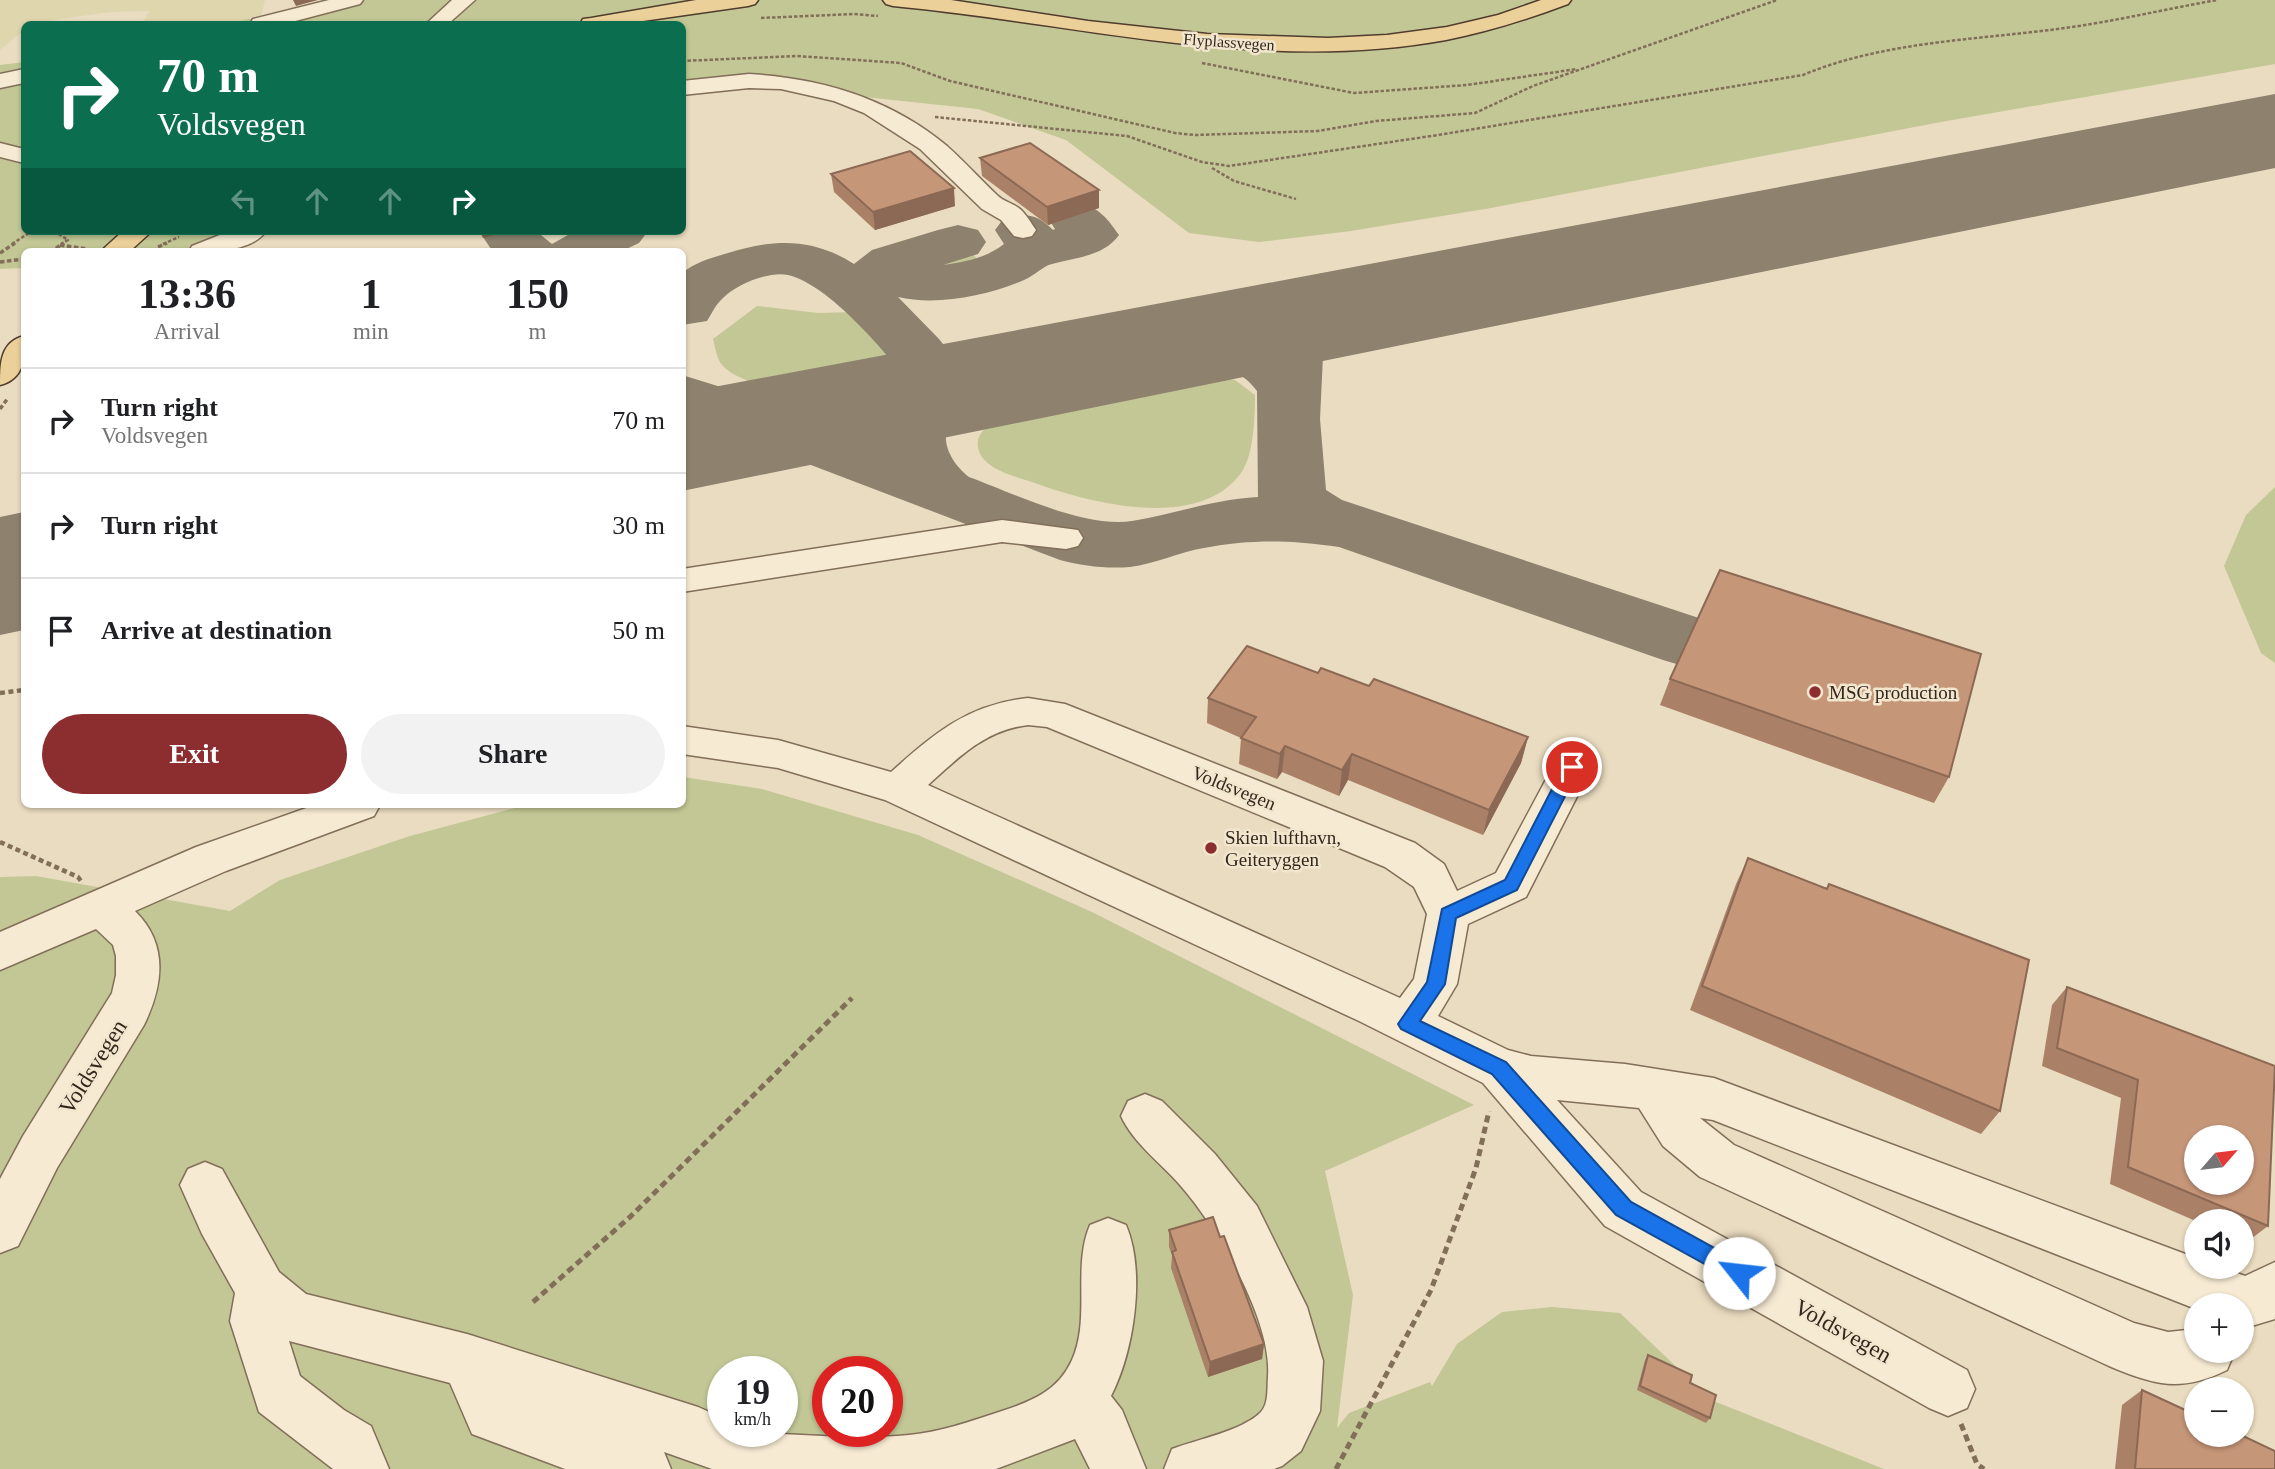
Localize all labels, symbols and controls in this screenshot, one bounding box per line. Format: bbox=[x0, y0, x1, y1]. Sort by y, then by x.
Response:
street label: Flyplassvegen bbox=[1183, 30, 1275, 55]
text: 70 m bbox=[157, 48, 259, 103]
icon: right bbox=[42, 49, 133, 140]
text: Voldsvegen bbox=[157, 106, 306, 142]
icon: left bbox=[225, 182, 263, 220]
icon: ahead bbox=[298, 182, 336, 220]
icon: ahead bbox=[371, 182, 409, 220]
icon: right bbox=[444, 182, 482, 220]
text: 13:36 bbox=[138, 271, 236, 317]
text: 1 bbox=[360, 271, 381, 317]
text: 150 bbox=[506, 271, 569, 317]
text: Arrival bbox=[154, 319, 220, 344]
text: min bbox=[353, 319, 389, 344]
text: m bbox=[528, 319, 546, 344]
text: Turn right bbox=[101, 393, 218, 422]
icon: right bbox=[42, 402, 80, 440]
text: 70 m bbox=[612, 406, 665, 435]
text: Voldsvegen bbox=[101, 423, 208, 448]
icon: right bbox=[42, 507, 80, 545]
text: Turn right bbox=[101, 511, 218, 540]
text: 30 m bbox=[612, 511, 665, 540]
icon: arrive bbox=[42, 612, 80, 650]
text: Arrive at destination bbox=[101, 616, 332, 645]
text: 50 m bbox=[612, 616, 665, 645]
place label: MSG production bbox=[1829, 682, 1958, 703]
marker: MSG production bbox=[1807, 684, 1823, 700]
button: Exit bbox=[42, 714, 347, 794]
button: Share bbox=[361, 714, 665, 794]
pin bbox=[1542, 737, 1602, 797]
icon: arrive bbox=[1553, 748, 1591, 786]
street label: Voldsvegen bbox=[1189, 762, 1279, 814]
place label: Skien lufthavn, Geiteryggen bbox=[1225, 827, 1341, 870]
marker: Skien lufthavn, Geiteryggen bbox=[1203, 840, 1219, 856]
street label: Voldsvegen bbox=[54, 1015, 132, 1119]
north arrow bbox=[2184, 1125, 2254, 1195]
map controls bbox=[2184, 1125, 2254, 1447]
button: sound bbox=[2184, 1209, 2254, 1279]
position arrow bbox=[1702, 1236, 1776, 1310]
button: + bbox=[2184, 1293, 2254, 1363]
street label: Voldsvegen bbox=[1790, 1294, 1896, 1368]
speed limit sign: 20 bbox=[812, 1356, 903, 1447]
text: 19 bbox=[735, 1373, 770, 1412]
button: − bbox=[2184, 1377, 2254, 1447]
text: km/h bbox=[734, 1409, 771, 1429]

